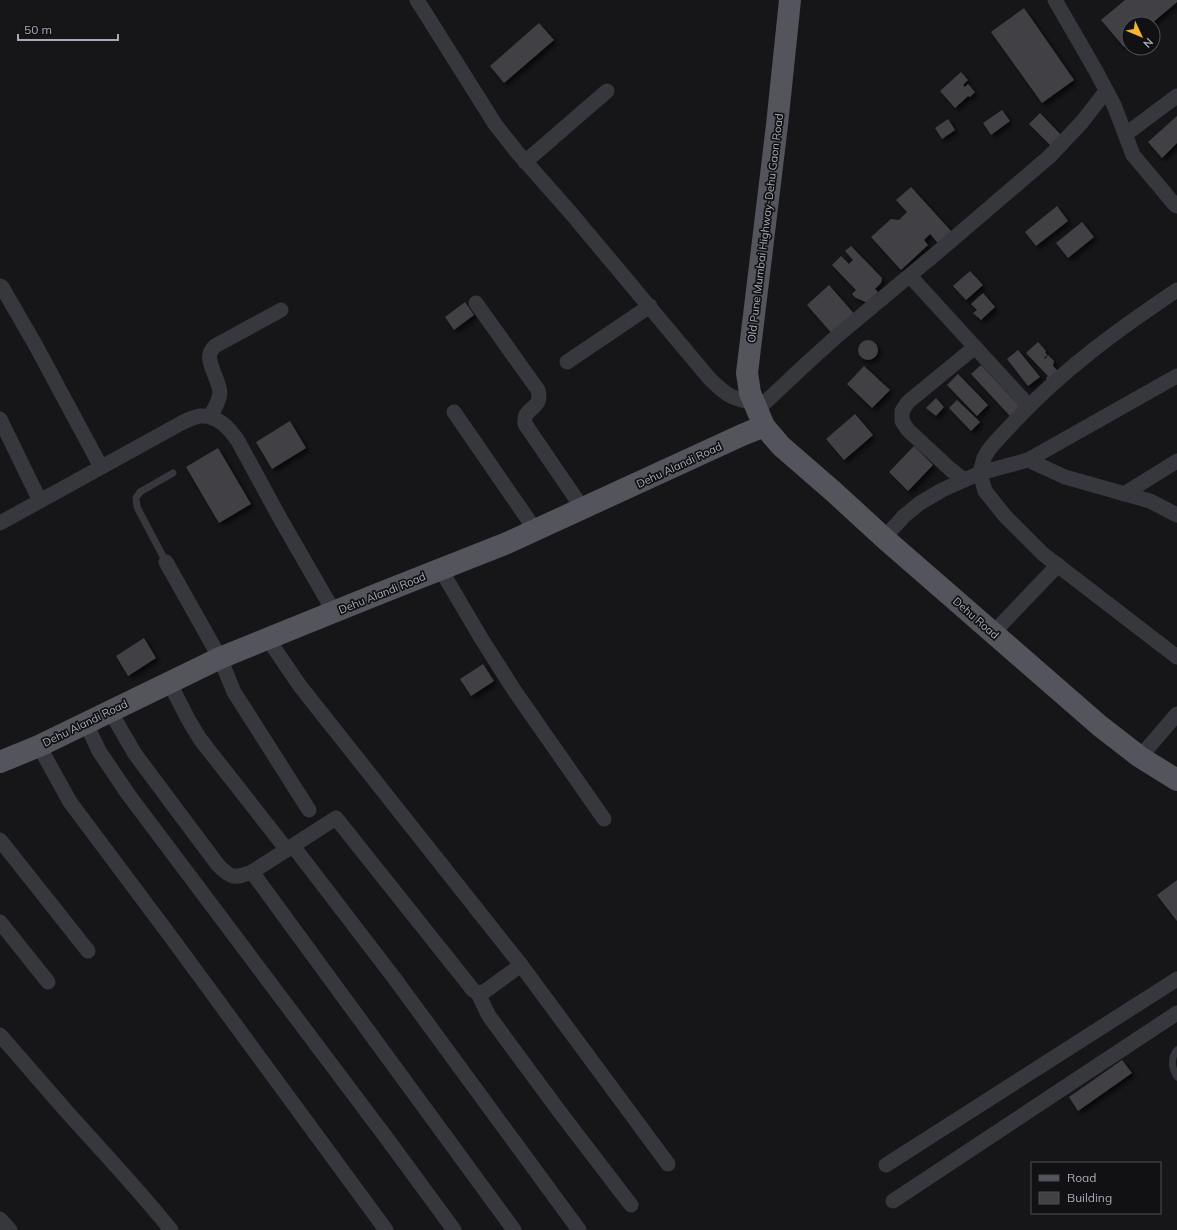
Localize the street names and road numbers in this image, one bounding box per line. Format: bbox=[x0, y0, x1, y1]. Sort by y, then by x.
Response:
street label: Old Pune Mumbai Highway-Dehu Gaon Road bbox=[744, 113, 786, 343]
street label: Dehu Alandi Road bbox=[634, 439, 724, 491]
street label: Dehu Alandi Road bbox=[336, 569, 428, 617]
street label: Dehu Road bbox=[950, 594, 1002, 642]
street label: Dehu Alandi Road bbox=[40, 696, 130, 750]

